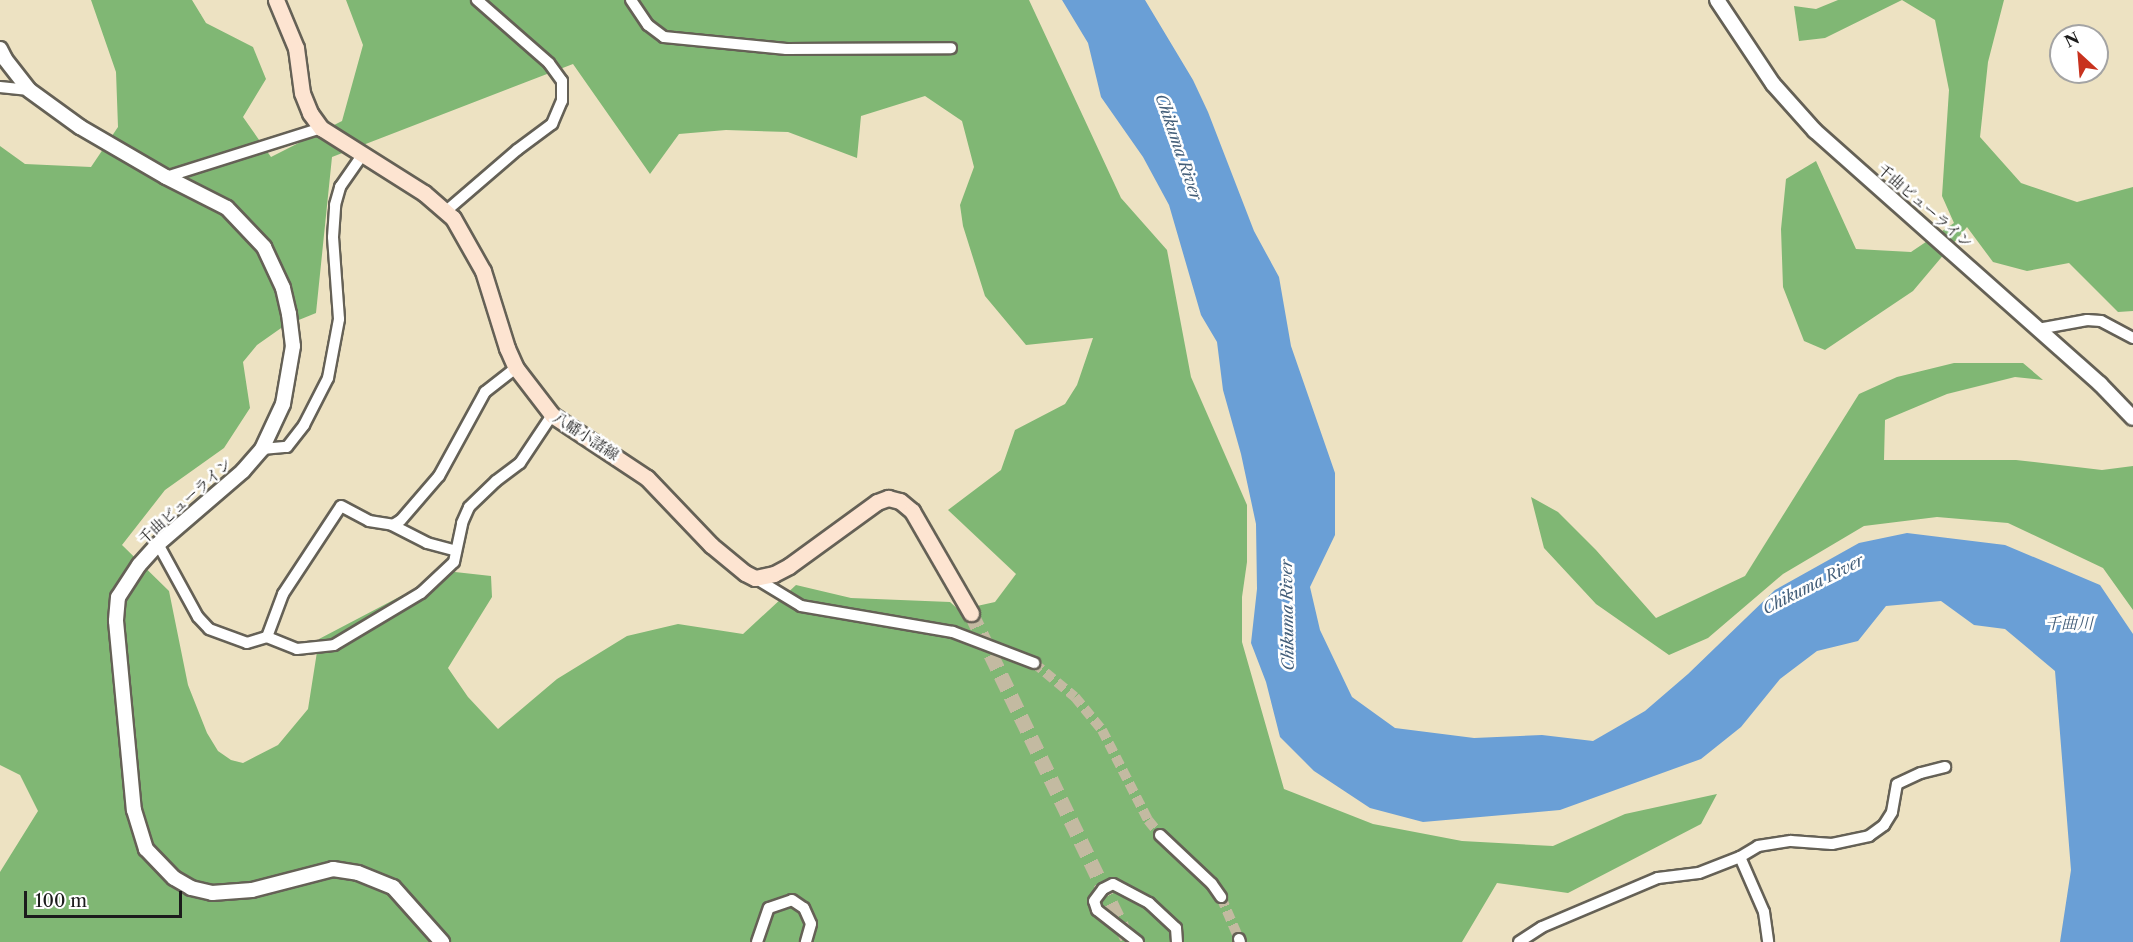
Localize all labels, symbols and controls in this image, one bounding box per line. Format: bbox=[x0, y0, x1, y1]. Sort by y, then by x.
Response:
north arrow bbox=[2049, 24, 2109, 84]
text: N bbox=[2061, 28, 2083, 52]
water label: Chikuma River bbox=[1152, 91, 1206, 203]
street label: 千曲ビューライン bbox=[1874, 160, 1976, 252]
street label: 八幡小諸線 bbox=[550, 408, 622, 464]
street label: 千曲ビューライン bbox=[134, 454, 236, 548]
water label: Chikuma River bbox=[1759, 550, 1867, 618]
water label: Chikuma River bbox=[1276, 559, 1298, 671]
water label: 千曲川 bbox=[2045, 613, 2093, 633]
scale bar bbox=[27, 879, 184, 917]
text: 100 m bbox=[35, 890, 87, 912]

